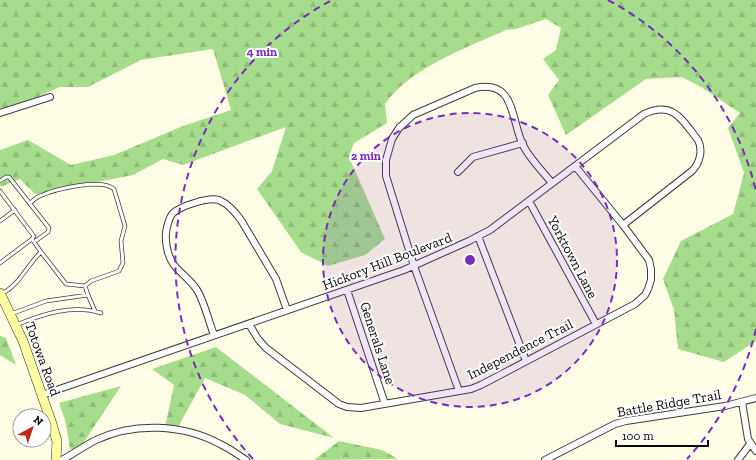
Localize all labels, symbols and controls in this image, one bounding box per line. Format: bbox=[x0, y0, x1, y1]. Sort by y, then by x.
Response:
text: 4 min bbox=[247, 45, 277, 59]
text: 2 min bbox=[351, 149, 381, 163]
street label: Yorktown Lane bbox=[543, 212, 602, 302]
street label: Hickory Hill Boulevard bbox=[320, 229, 455, 294]
centre of rings bbox=[463, 253, 477, 267]
street label: Generals Lane bbox=[356, 300, 399, 387]
street label: Independence Trail bbox=[465, 315, 576, 383]
street label: Totowa Road bbox=[21, 320, 64, 399]
street label: Battle Ridge Trail bbox=[616, 386, 723, 421]
north arrow bbox=[12, 408, 52, 448]
text: N bbox=[31, 413, 46, 429]
scale bar bbox=[616, 422, 708, 448]
text: 100 m bbox=[622, 429, 654, 443]

